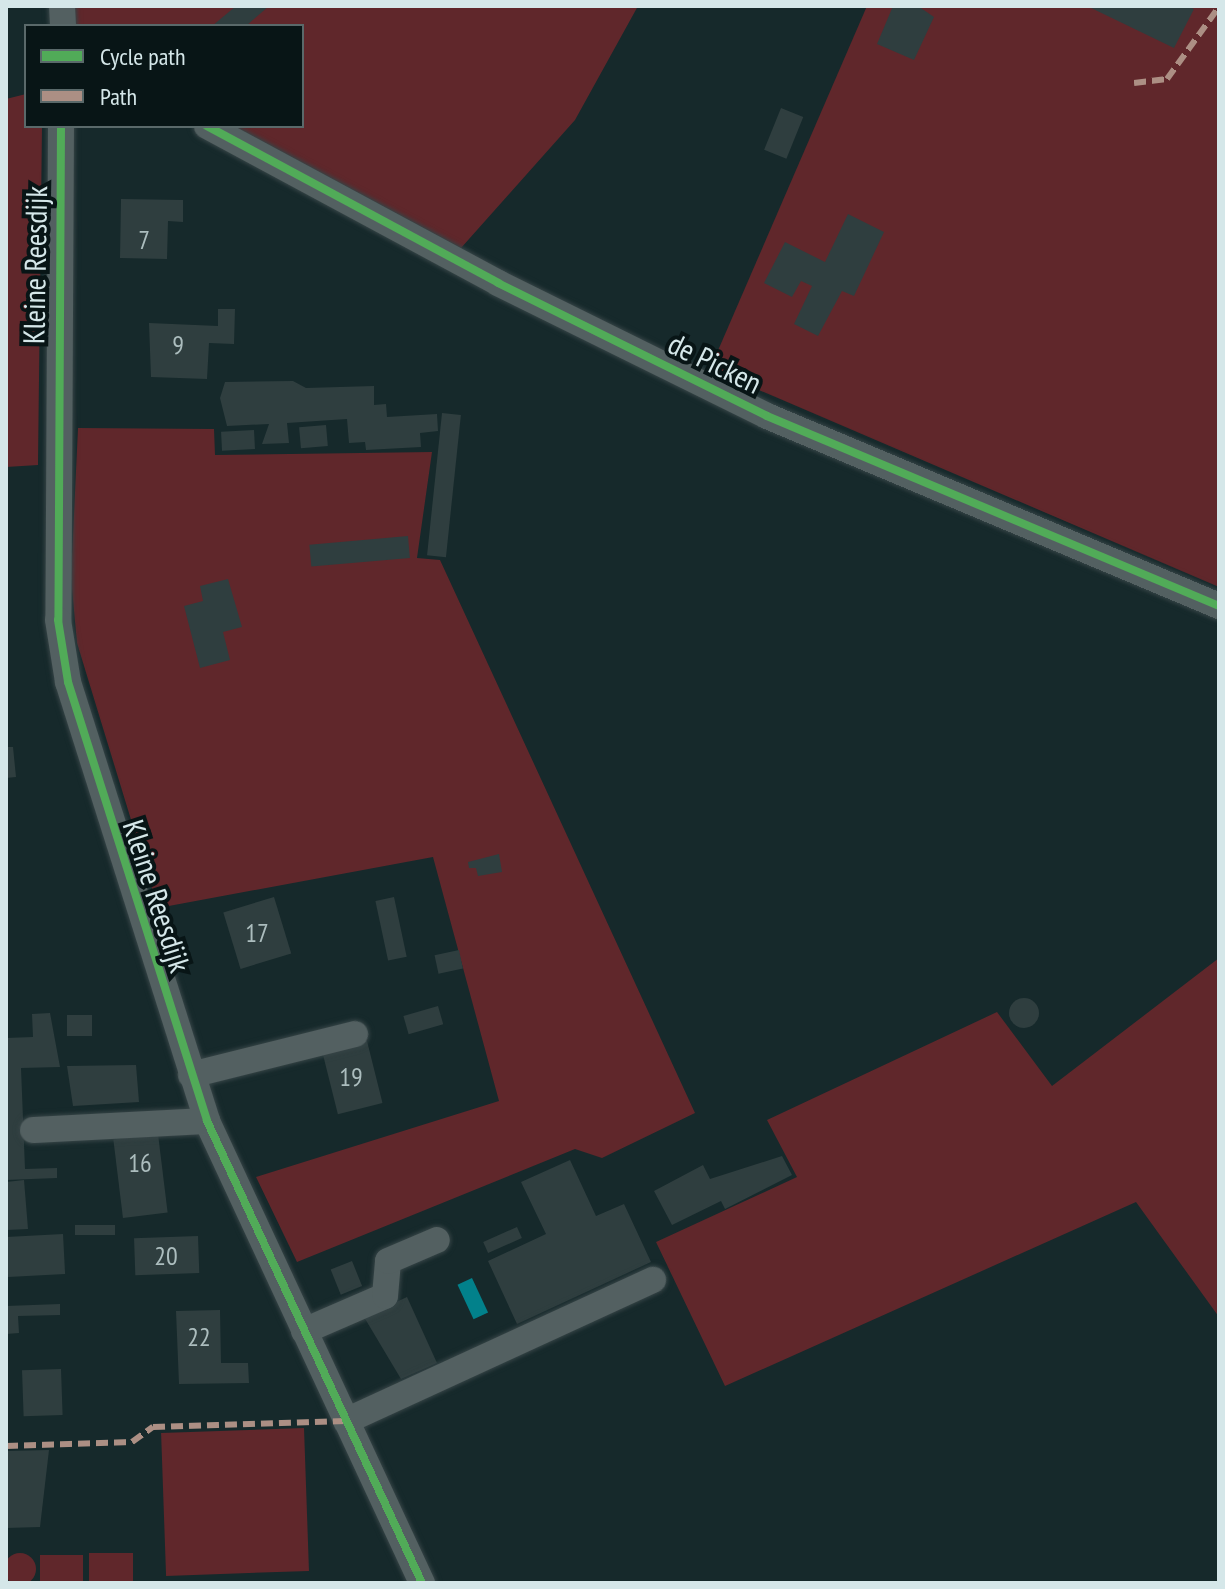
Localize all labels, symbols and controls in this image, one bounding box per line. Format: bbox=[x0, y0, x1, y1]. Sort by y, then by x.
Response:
legend bbox=[24, 24, 304, 128]
text: Cycle path bbox=[100, 41, 186, 72]
text: Path bbox=[100, 81, 137, 112]
street label: Kleine Reesdijk bbox=[16, 186, 54, 344]
house number: 7 bbox=[138, 224, 150, 256]
street label: de Picken bbox=[662, 325, 768, 401]
house number: 9 bbox=[172, 329, 184, 361]
street label: Kleine Reesdijk bbox=[115, 815, 199, 977]
house number: 17 bbox=[245, 917, 269, 949]
house number: 19 bbox=[339, 1061, 363, 1093]
house number: 16 bbox=[128, 1147, 152, 1179]
house number: 20 bbox=[154, 1240, 178, 1272]
house number: 22 bbox=[187, 1321, 211, 1353]

